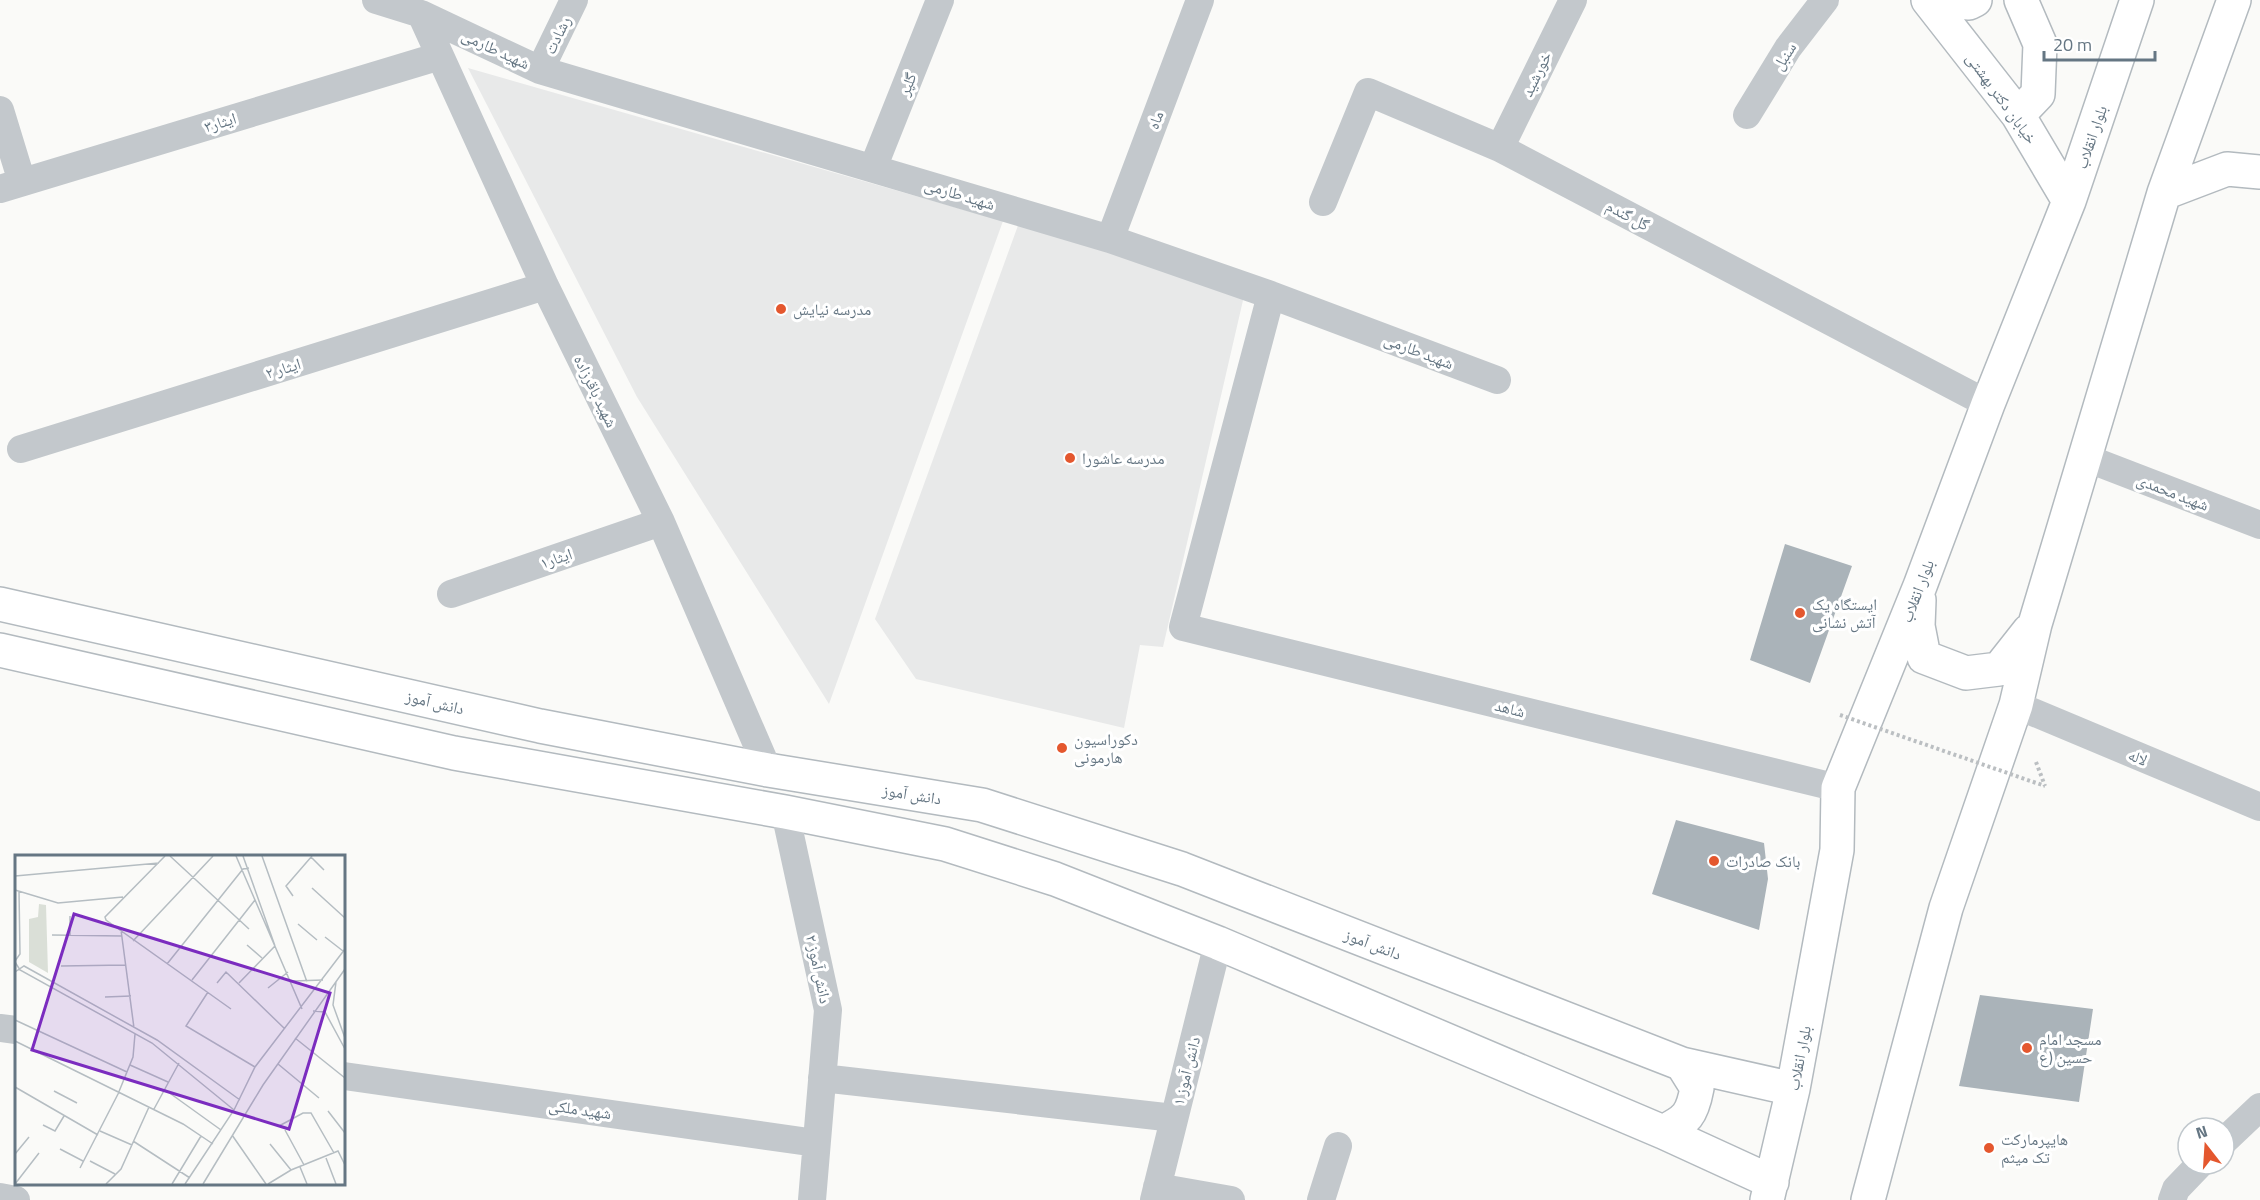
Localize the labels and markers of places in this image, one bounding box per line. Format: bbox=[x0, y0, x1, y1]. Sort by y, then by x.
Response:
place label: مدرسه نیایش bbox=[793, 297, 871, 321]
marker: مدرسه نیایش bbox=[774, 302, 788, 316]
place label: مدرسه عاشورا bbox=[1082, 446, 1164, 470]
marker: مدرسه عاشورا bbox=[1063, 451, 1077, 465]
place label: ایستگاه یک آتش نشانی bbox=[1812, 592, 1877, 634]
marker: ایستگاه یک آتش نشانی bbox=[1793, 606, 1807, 620]
place label: دکوراسیون هارمونی bbox=[1074, 727, 1138, 769]
marker: دکوراسیون هارمونی bbox=[1055, 741, 1069, 755]
place label: بانک صادرات bbox=[1726, 849, 1800, 873]
marker: بانک صادرات bbox=[1707, 854, 1721, 868]
place label: مسجد امام حسین (ع bbox=[2039, 1027, 2102, 1069]
marker: مسجد امام حسین (ع bbox=[2020, 1041, 2034, 1055]
place label: هایپرمارکت تک میثم bbox=[2001, 1127, 2068, 1169]
marker: هایپرمارکت تک میثم bbox=[1982, 1141, 1996, 1155]

